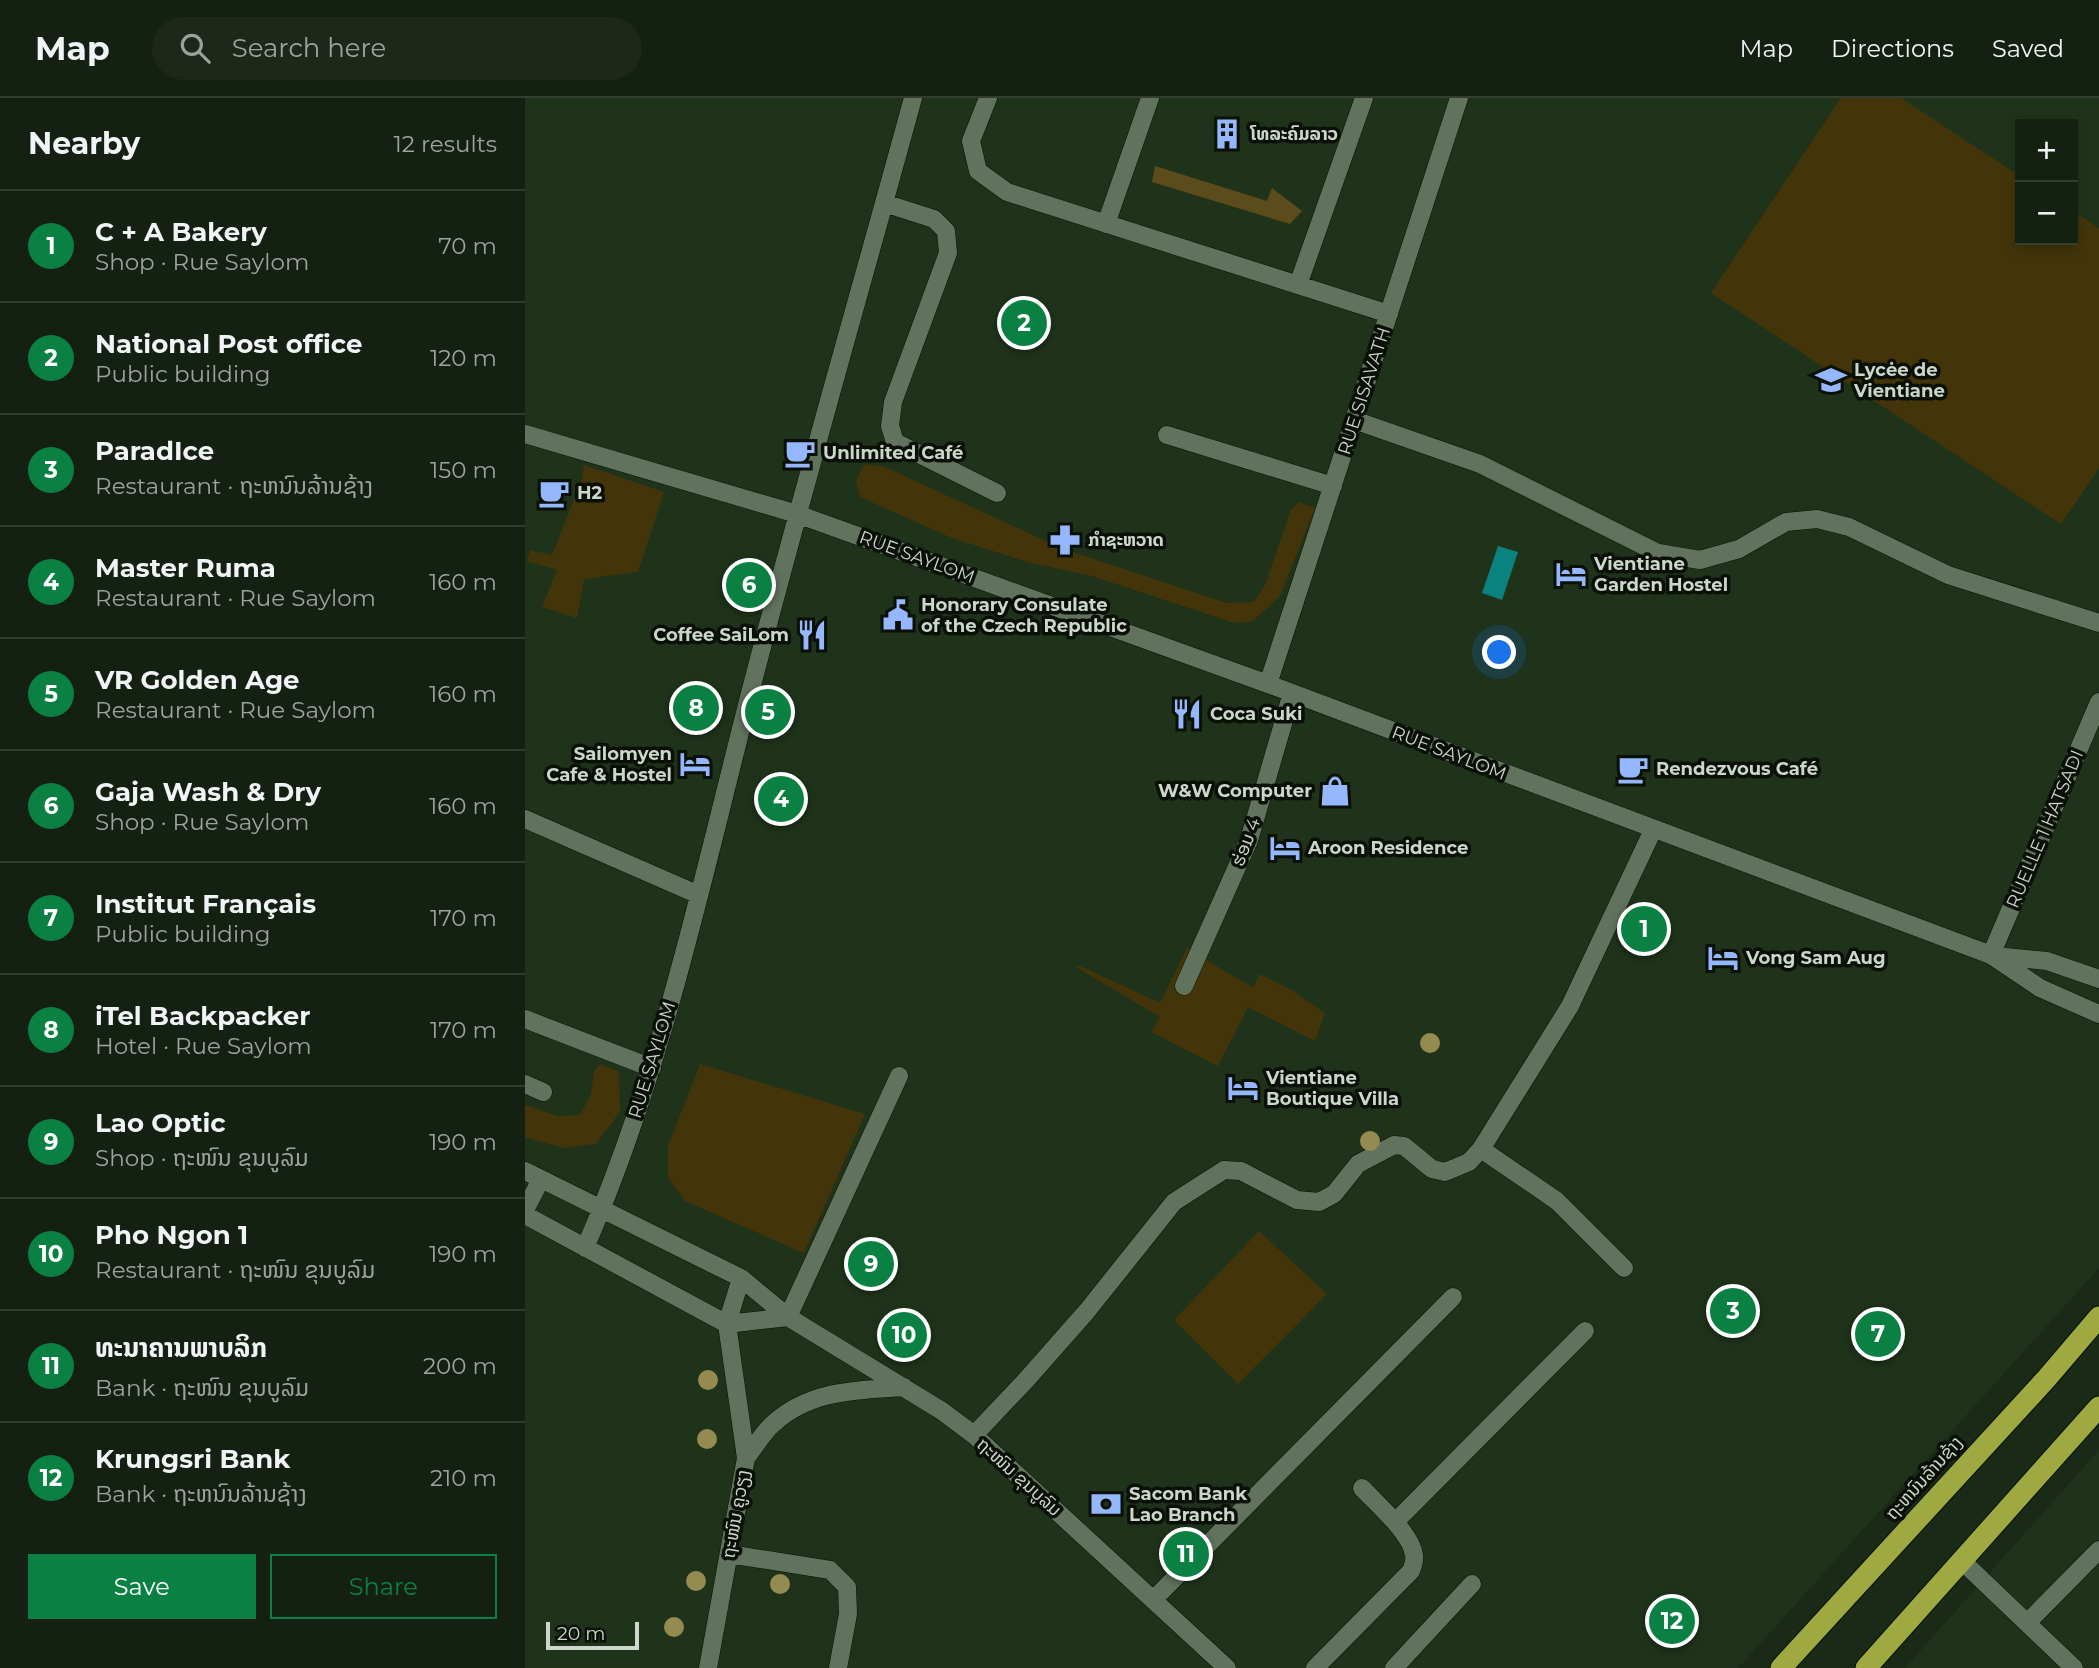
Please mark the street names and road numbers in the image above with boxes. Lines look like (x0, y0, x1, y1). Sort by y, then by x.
street label: RUE SISAVATH (1333, 324, 1395, 458)
street label: RUE SAYLOM (856, 526, 978, 588)
street label: RUE SAYLOM (1389, 721, 1509, 785)
street label: RUELLE 1 HATSADI (2002, 747, 2088, 911)
street label: ຮ່ອມ 4 (1227, 815, 1265, 869)
street label: RUE SAYLOM (624, 999, 680, 1121)
street label: ຖະຫນົນລ້ານຊ້າງ (1881, 1432, 1967, 1524)
street label: ຖະໜົນ ຂຸນບູລົມ (971, 1433, 1066, 1522)
street label: ຖະໜົນ ຄູວຽງ (717, 1468, 756, 1560)

